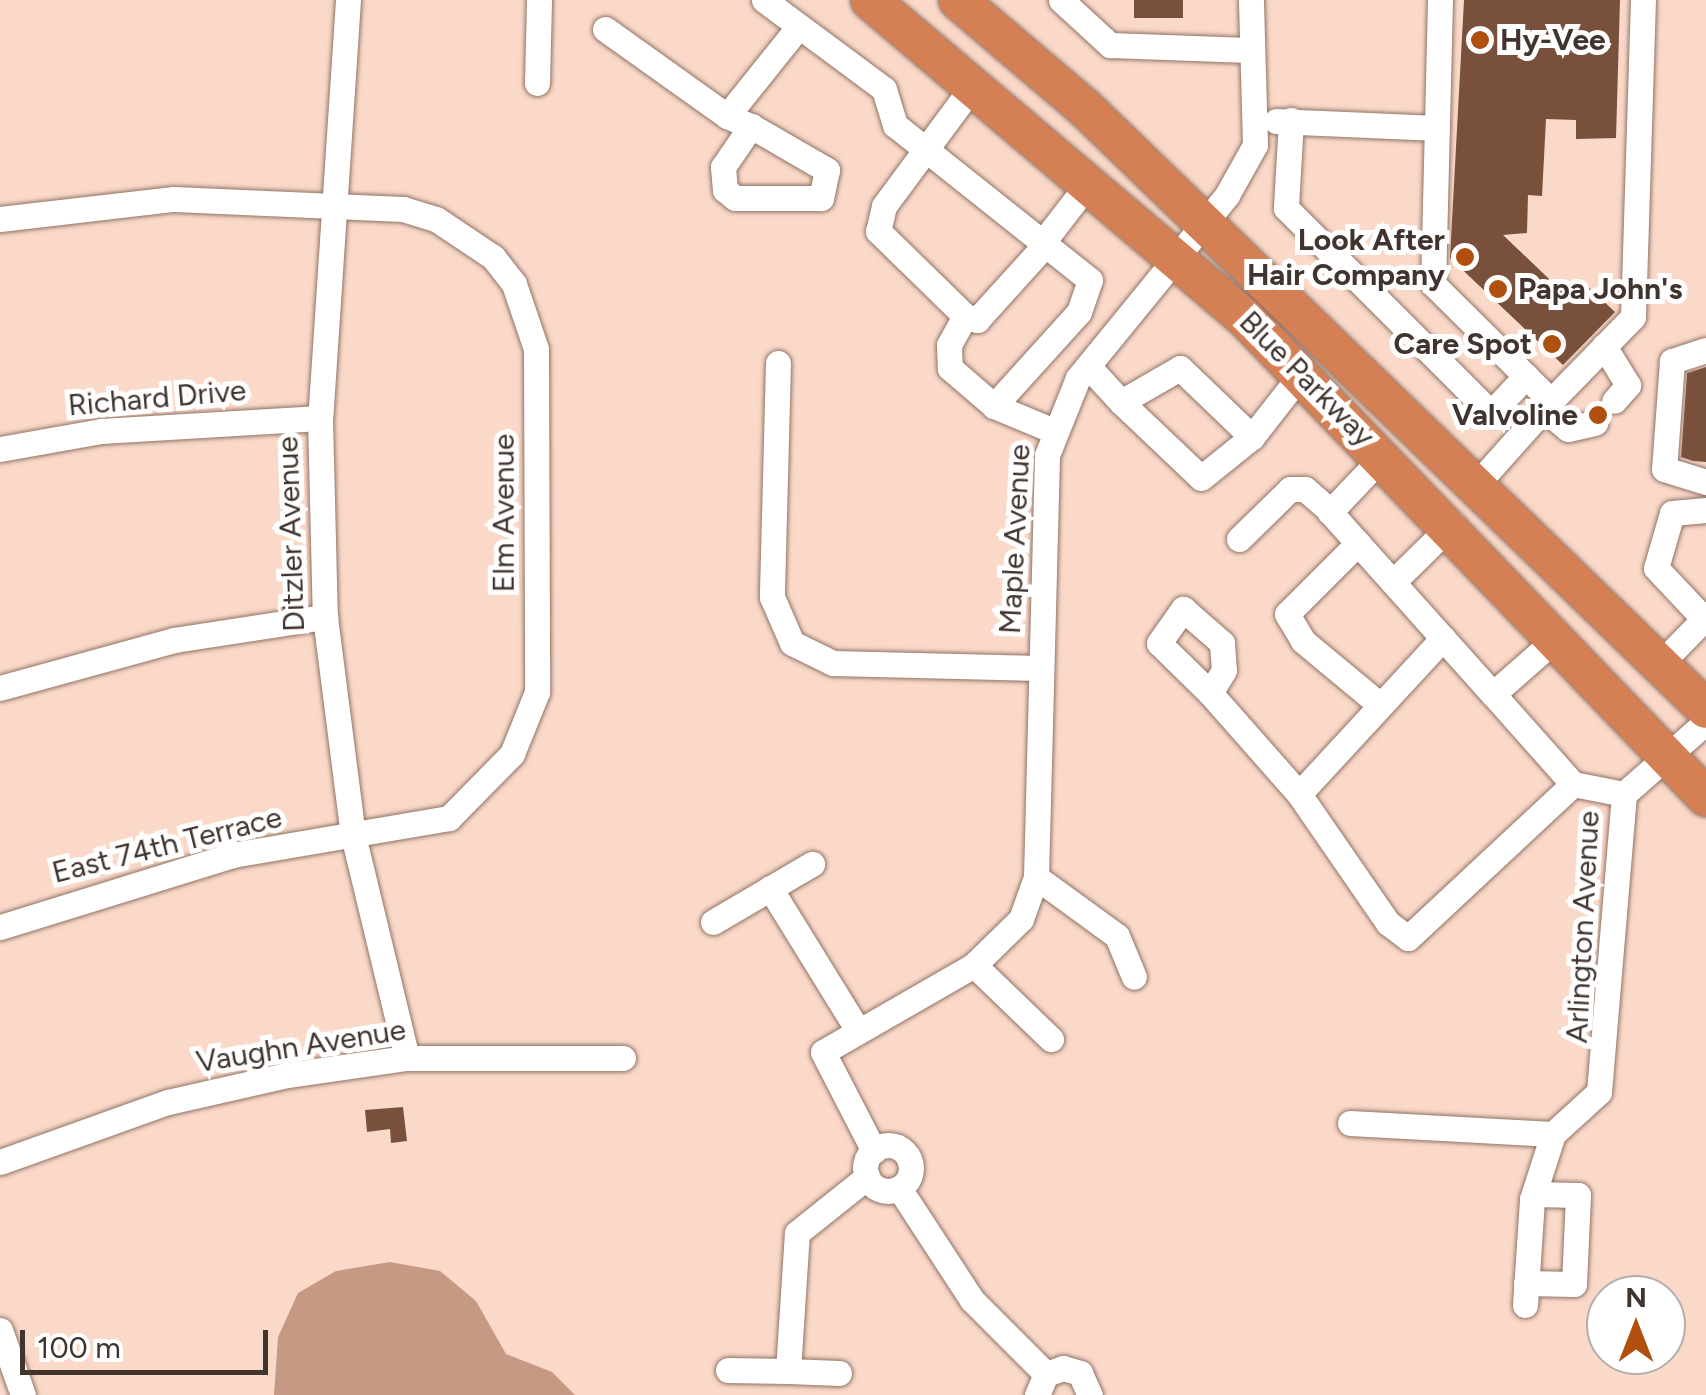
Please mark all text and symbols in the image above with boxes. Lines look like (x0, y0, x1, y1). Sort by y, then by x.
place label: Hy-Vee (1500, 22, 1606, 58)
marker: Hy-Vee (1469, 29, 1491, 51)
place label: Look After Hair Company (1247, 222, 1445, 292)
marker: Look After Hair Company (1454, 246, 1476, 268)
place label: Papa John's (1518, 271, 1682, 307)
marker: Papa John's (1487, 278, 1509, 300)
street label: Blue Parkway (1232, 304, 1382, 454)
place label: Care Spot (1393, 326, 1532, 362)
marker: Care Spot (1541, 333, 1563, 355)
street label: Richard Drive (67, 372, 247, 424)
place label: Valvoline (1452, 397, 1578, 433)
marker: Valvoline (1587, 404, 1609, 426)
street label: Elm Avenue (486, 434, 522, 592)
street label: Ditzler Avenue (270, 436, 312, 632)
street label: Maple Avenue (992, 443, 1038, 635)
street label: East 74th Terrace (48, 799, 286, 891)
street label: Arlington Avenue (1559, 810, 1607, 1044)
street label: Vaughn Avenue (194, 1012, 408, 1080)
north arrow (1586, 1275, 1686, 1375)
text: N (1625, 1280, 1647, 1314)
scale bar (25, 1310, 272, 1372)
text: 100 m (37, 1329, 121, 1366)

